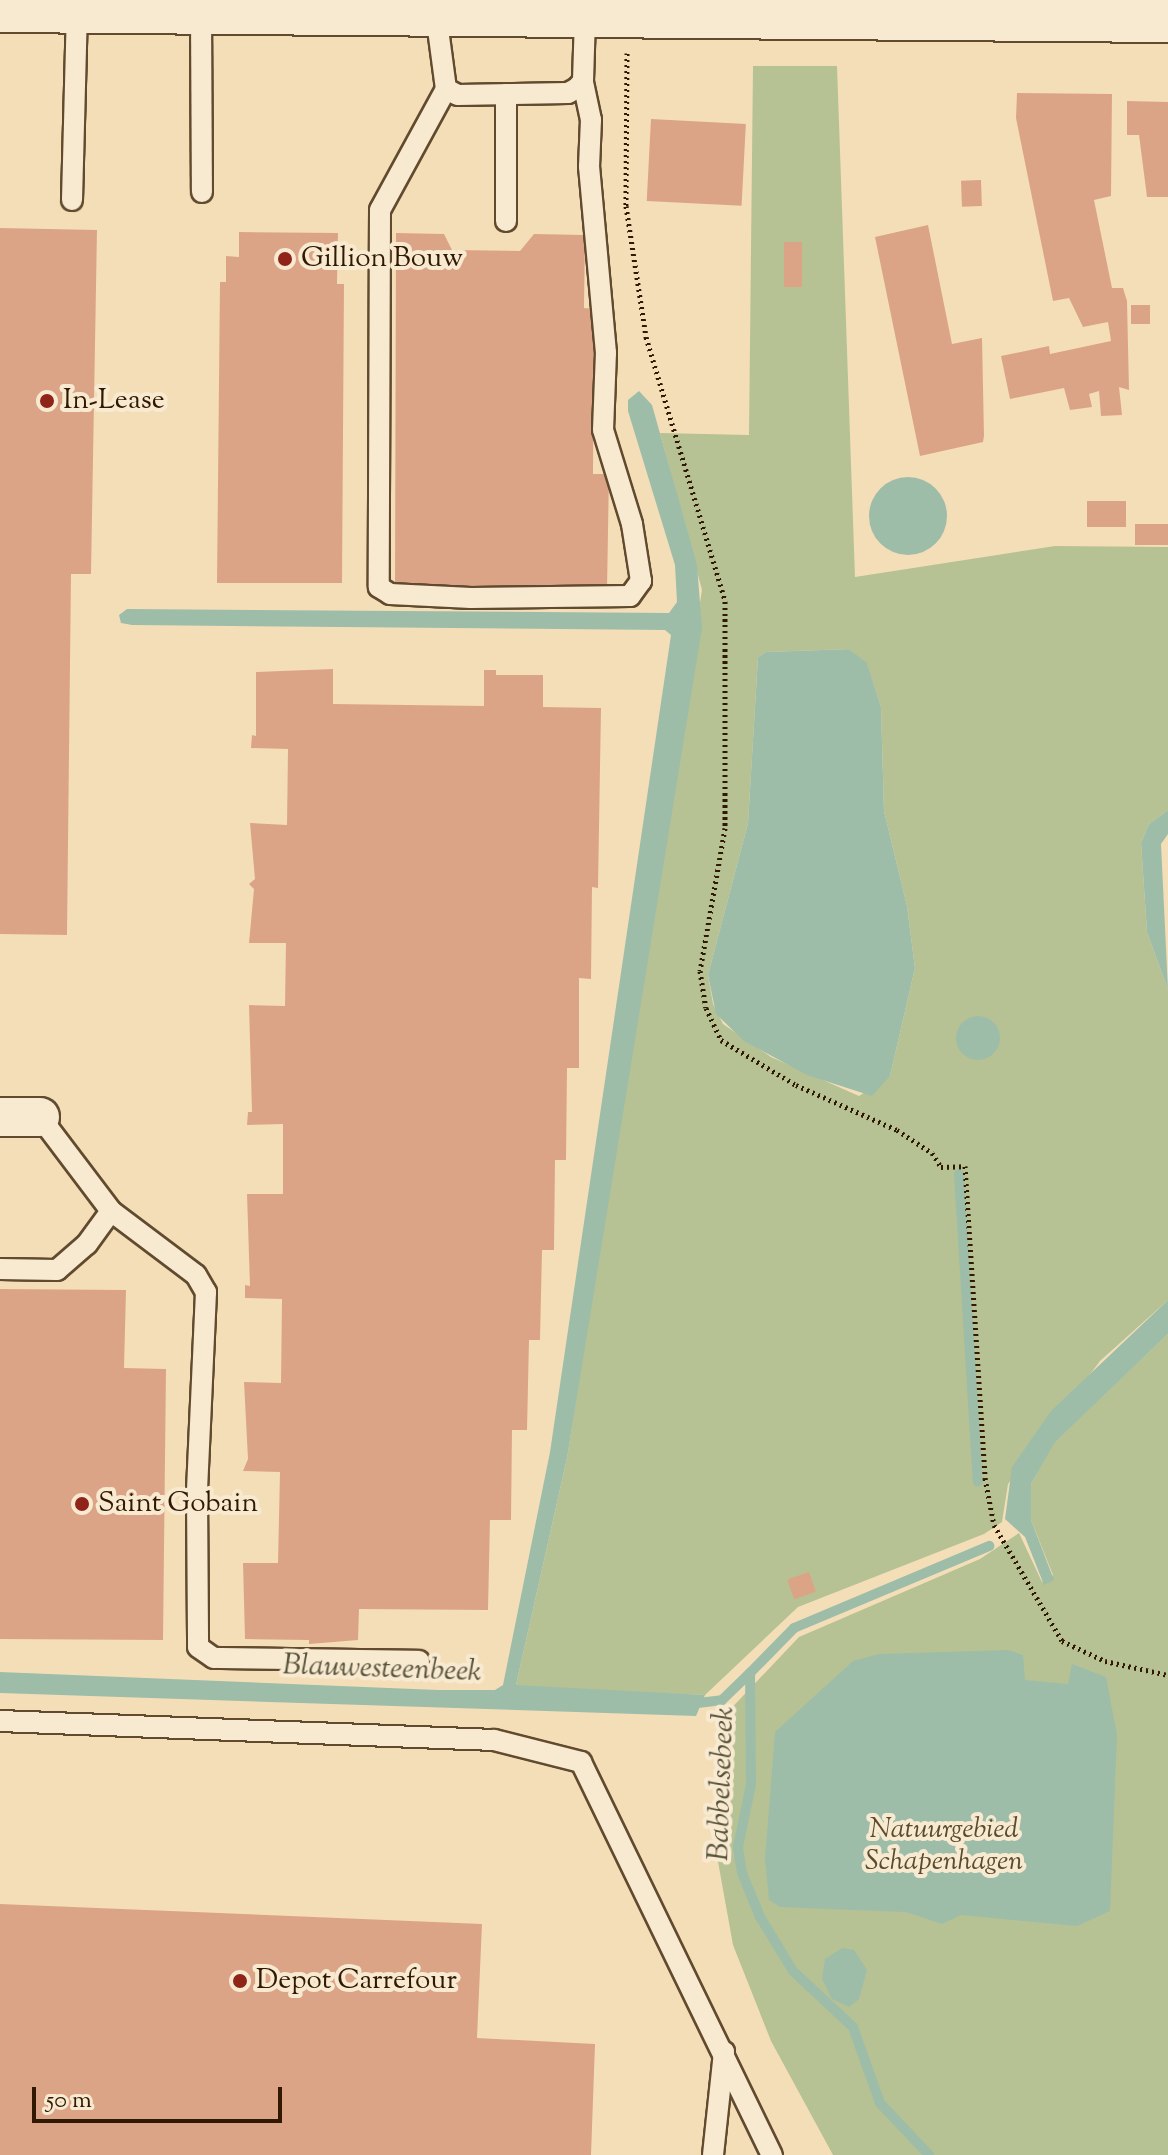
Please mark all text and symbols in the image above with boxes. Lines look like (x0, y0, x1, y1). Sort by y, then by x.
place label: Gillion Bouw (301, 242, 463, 276)
marker: Gillion Bouw (276, 250, 294, 268)
place label: In-Lease (63, 384, 165, 418)
marker: In-Lease (38, 392, 56, 410)
place label: Saint Gobain (98, 1487, 258, 1521)
marker: Saint Gobain (73, 1495, 91, 1513)
water label: Blauwesteenbeek (282, 1649, 482, 1691)
water label: Babbelsebeek (702, 1706, 744, 1862)
park label: Natuurgebied Schapenhagen (865, 1813, 1023, 1879)
place label: Depot Carrefour (256, 1964, 457, 1998)
marker: Depot Carrefour (231, 1972, 249, 1990)
scale bar (36, 2071, 286, 2121)
text: 50 m (46, 2084, 92, 2118)

